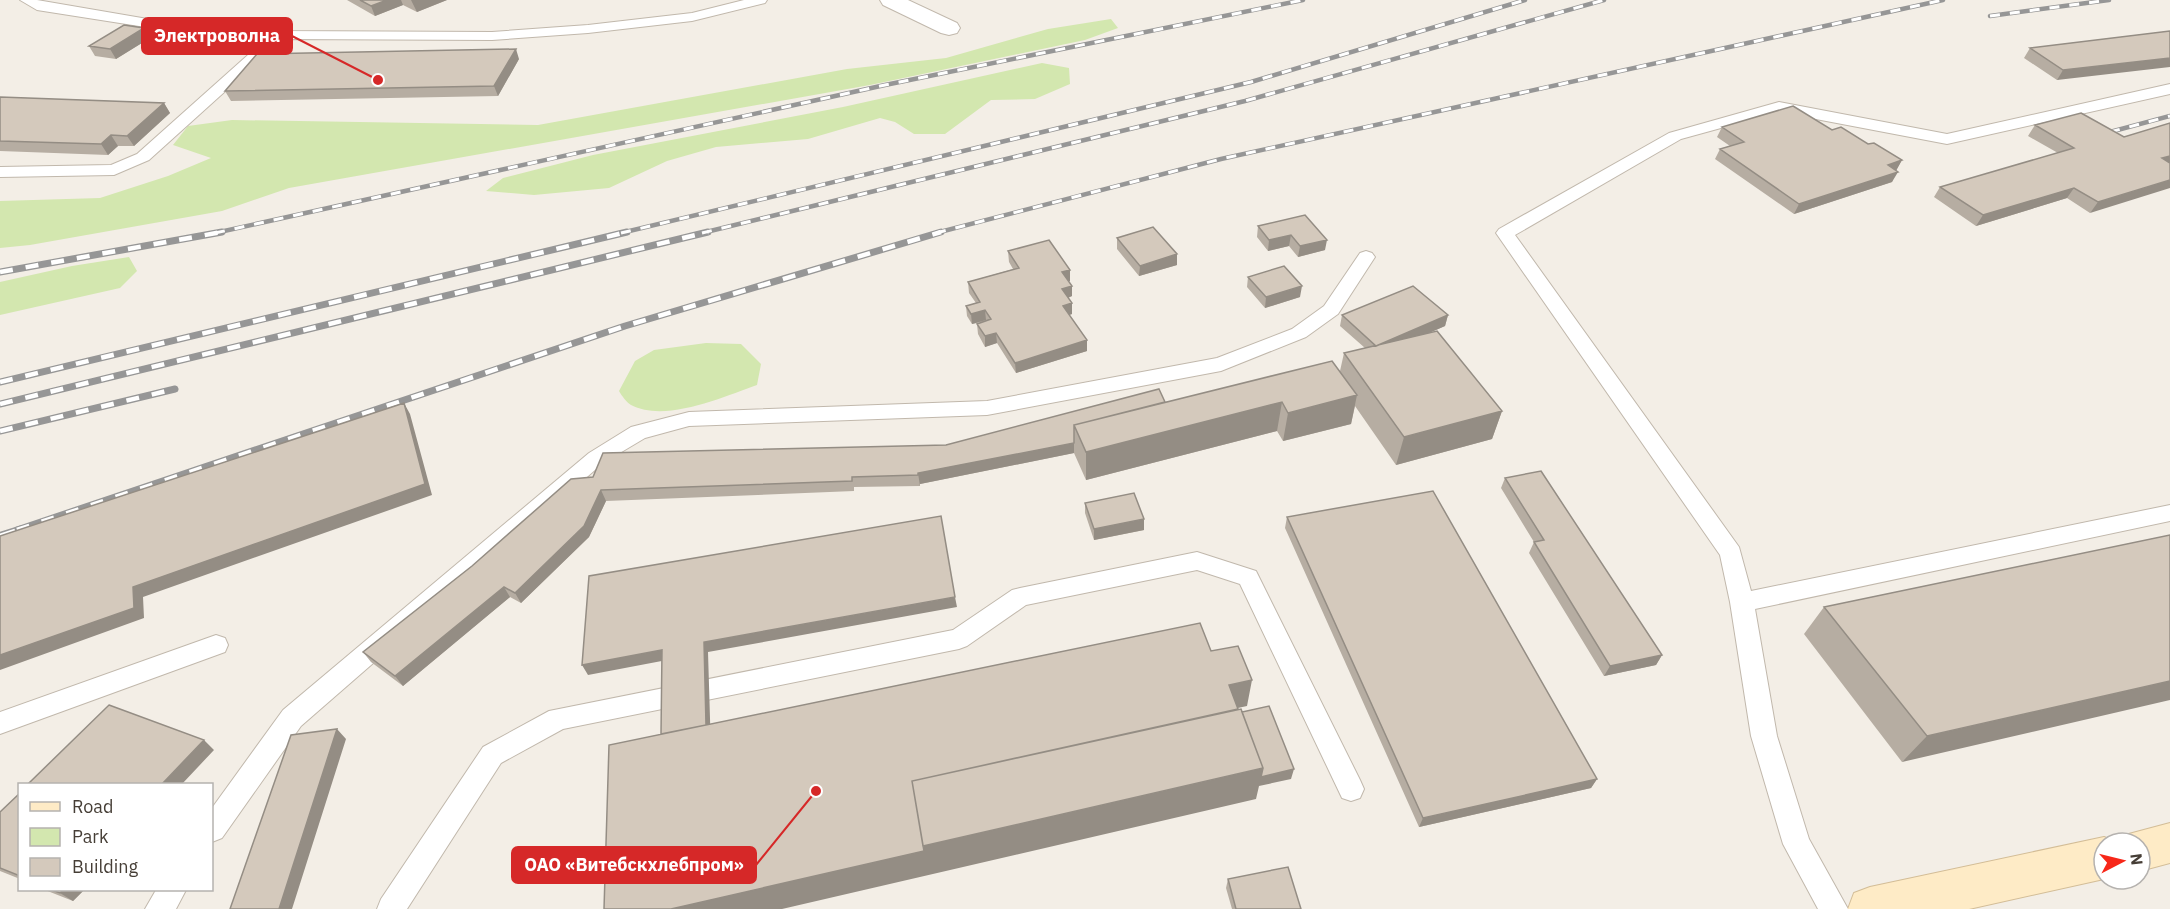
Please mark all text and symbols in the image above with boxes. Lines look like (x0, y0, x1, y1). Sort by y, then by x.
callout: Электроволна (142, 18, 292, 54)
text: Электроволна (154, 24, 280, 47)
legend (18, 783, 213, 891)
text: Road (72, 795, 113, 818)
text: Park (72, 825, 109, 848)
north arrow (2092, 831, 2152, 891)
callout: ОАО «Витебскхлебпром» (512, 847, 756, 883)
text: N (2126, 852, 2148, 866)
text: ОАО «Витебскхлебпром» (524, 853, 744, 876)
text: Building (72, 855, 139, 878)

